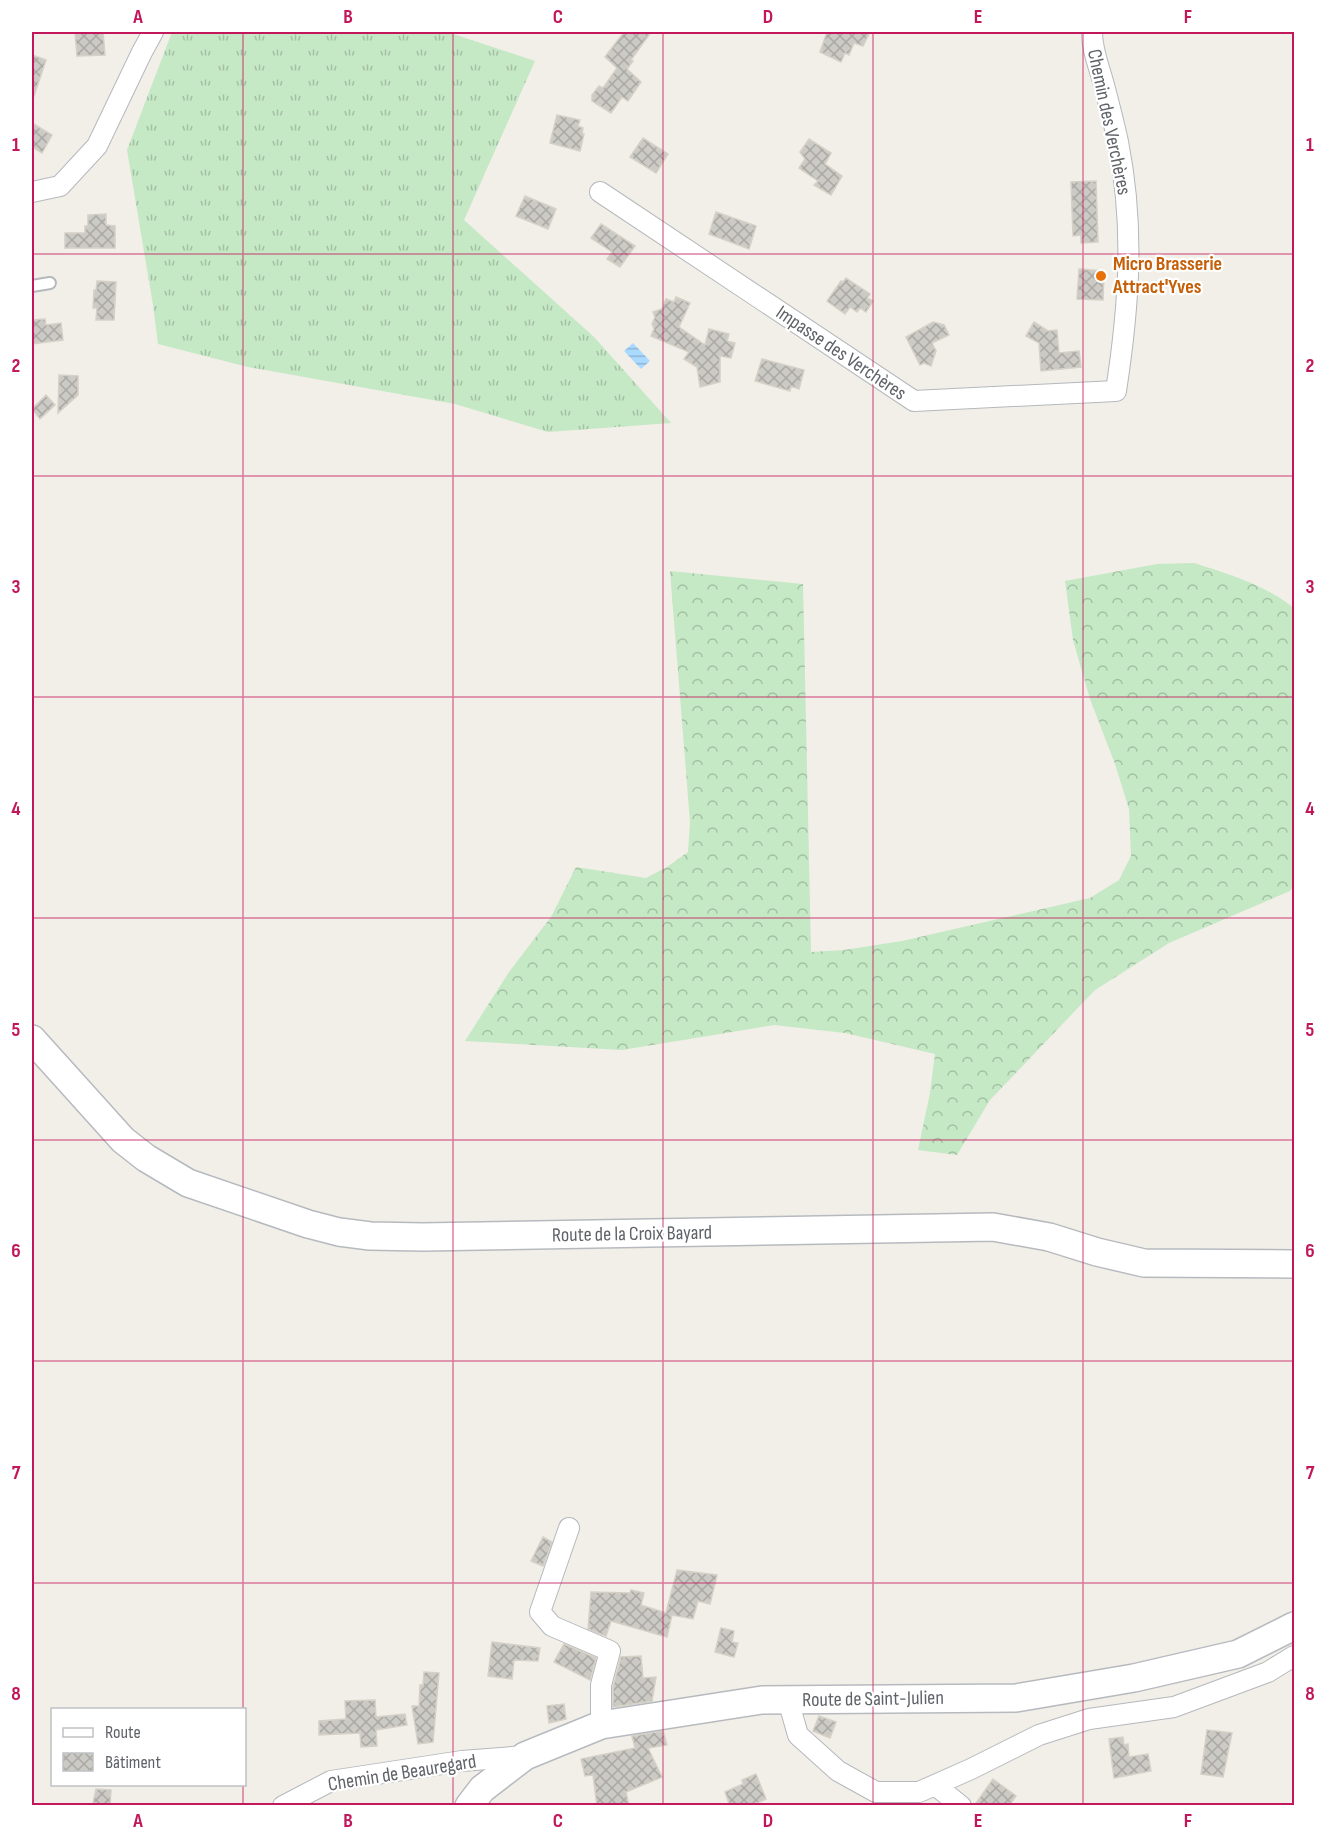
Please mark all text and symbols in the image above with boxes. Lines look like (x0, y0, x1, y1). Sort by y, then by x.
text: A (132, 5, 143, 29)
text: B (343, 5, 353, 29)
text: C (553, 5, 563, 29)
text: D (763, 5, 773, 29)
text: E (974, 5, 982, 29)
text: F (1184, 5, 1192, 29)
street label: Chemin des Verchères (1082, 47, 1136, 197)
text: 1 (12, 133, 20, 157)
text: 1 (1306, 133, 1314, 157)
place label: Micro Brasserie Attract'Yves (1112, 252, 1222, 299)
marker: Micro Brasserie Attract'Yves (1094, 269, 1108, 283)
street label: Impasse des Verchères (771, 301, 911, 405)
text: 2 (12, 354, 20, 378)
text: 2 (1306, 354, 1314, 378)
text: 3 (12, 575, 21, 599)
text: 3 (1306, 575, 1315, 599)
text: 4 (11, 797, 21, 821)
text: 4 (1305, 797, 1315, 821)
text: 5 (12, 1018, 21, 1042)
text: 5 (1306, 1018, 1315, 1042)
street label: Route de la Croix Bayard (552, 1221, 712, 1247)
text: 6 (11, 1239, 21, 1263)
text: 6 (1305, 1239, 1315, 1263)
text: 7 (12, 1461, 21, 1485)
text: 7 (1306, 1461, 1315, 1485)
text: 8 (11, 1682, 21, 1706)
text: 8 (1305, 1682, 1315, 1706)
street label: Route de Saint-Julien (802, 1686, 944, 1712)
legend (51, 1708, 246, 1786)
text: Route (105, 1722, 141, 1743)
street label: Chemin de Beauregard (326, 1749, 478, 1797)
text: Bâtiment (105, 1752, 161, 1773)
text: A (132, 1809, 143, 1833)
text: B (343, 1809, 353, 1833)
text: C (553, 1809, 563, 1833)
text: D (763, 1809, 773, 1833)
text: E (974, 1809, 982, 1833)
text: F (1184, 1809, 1192, 1833)

